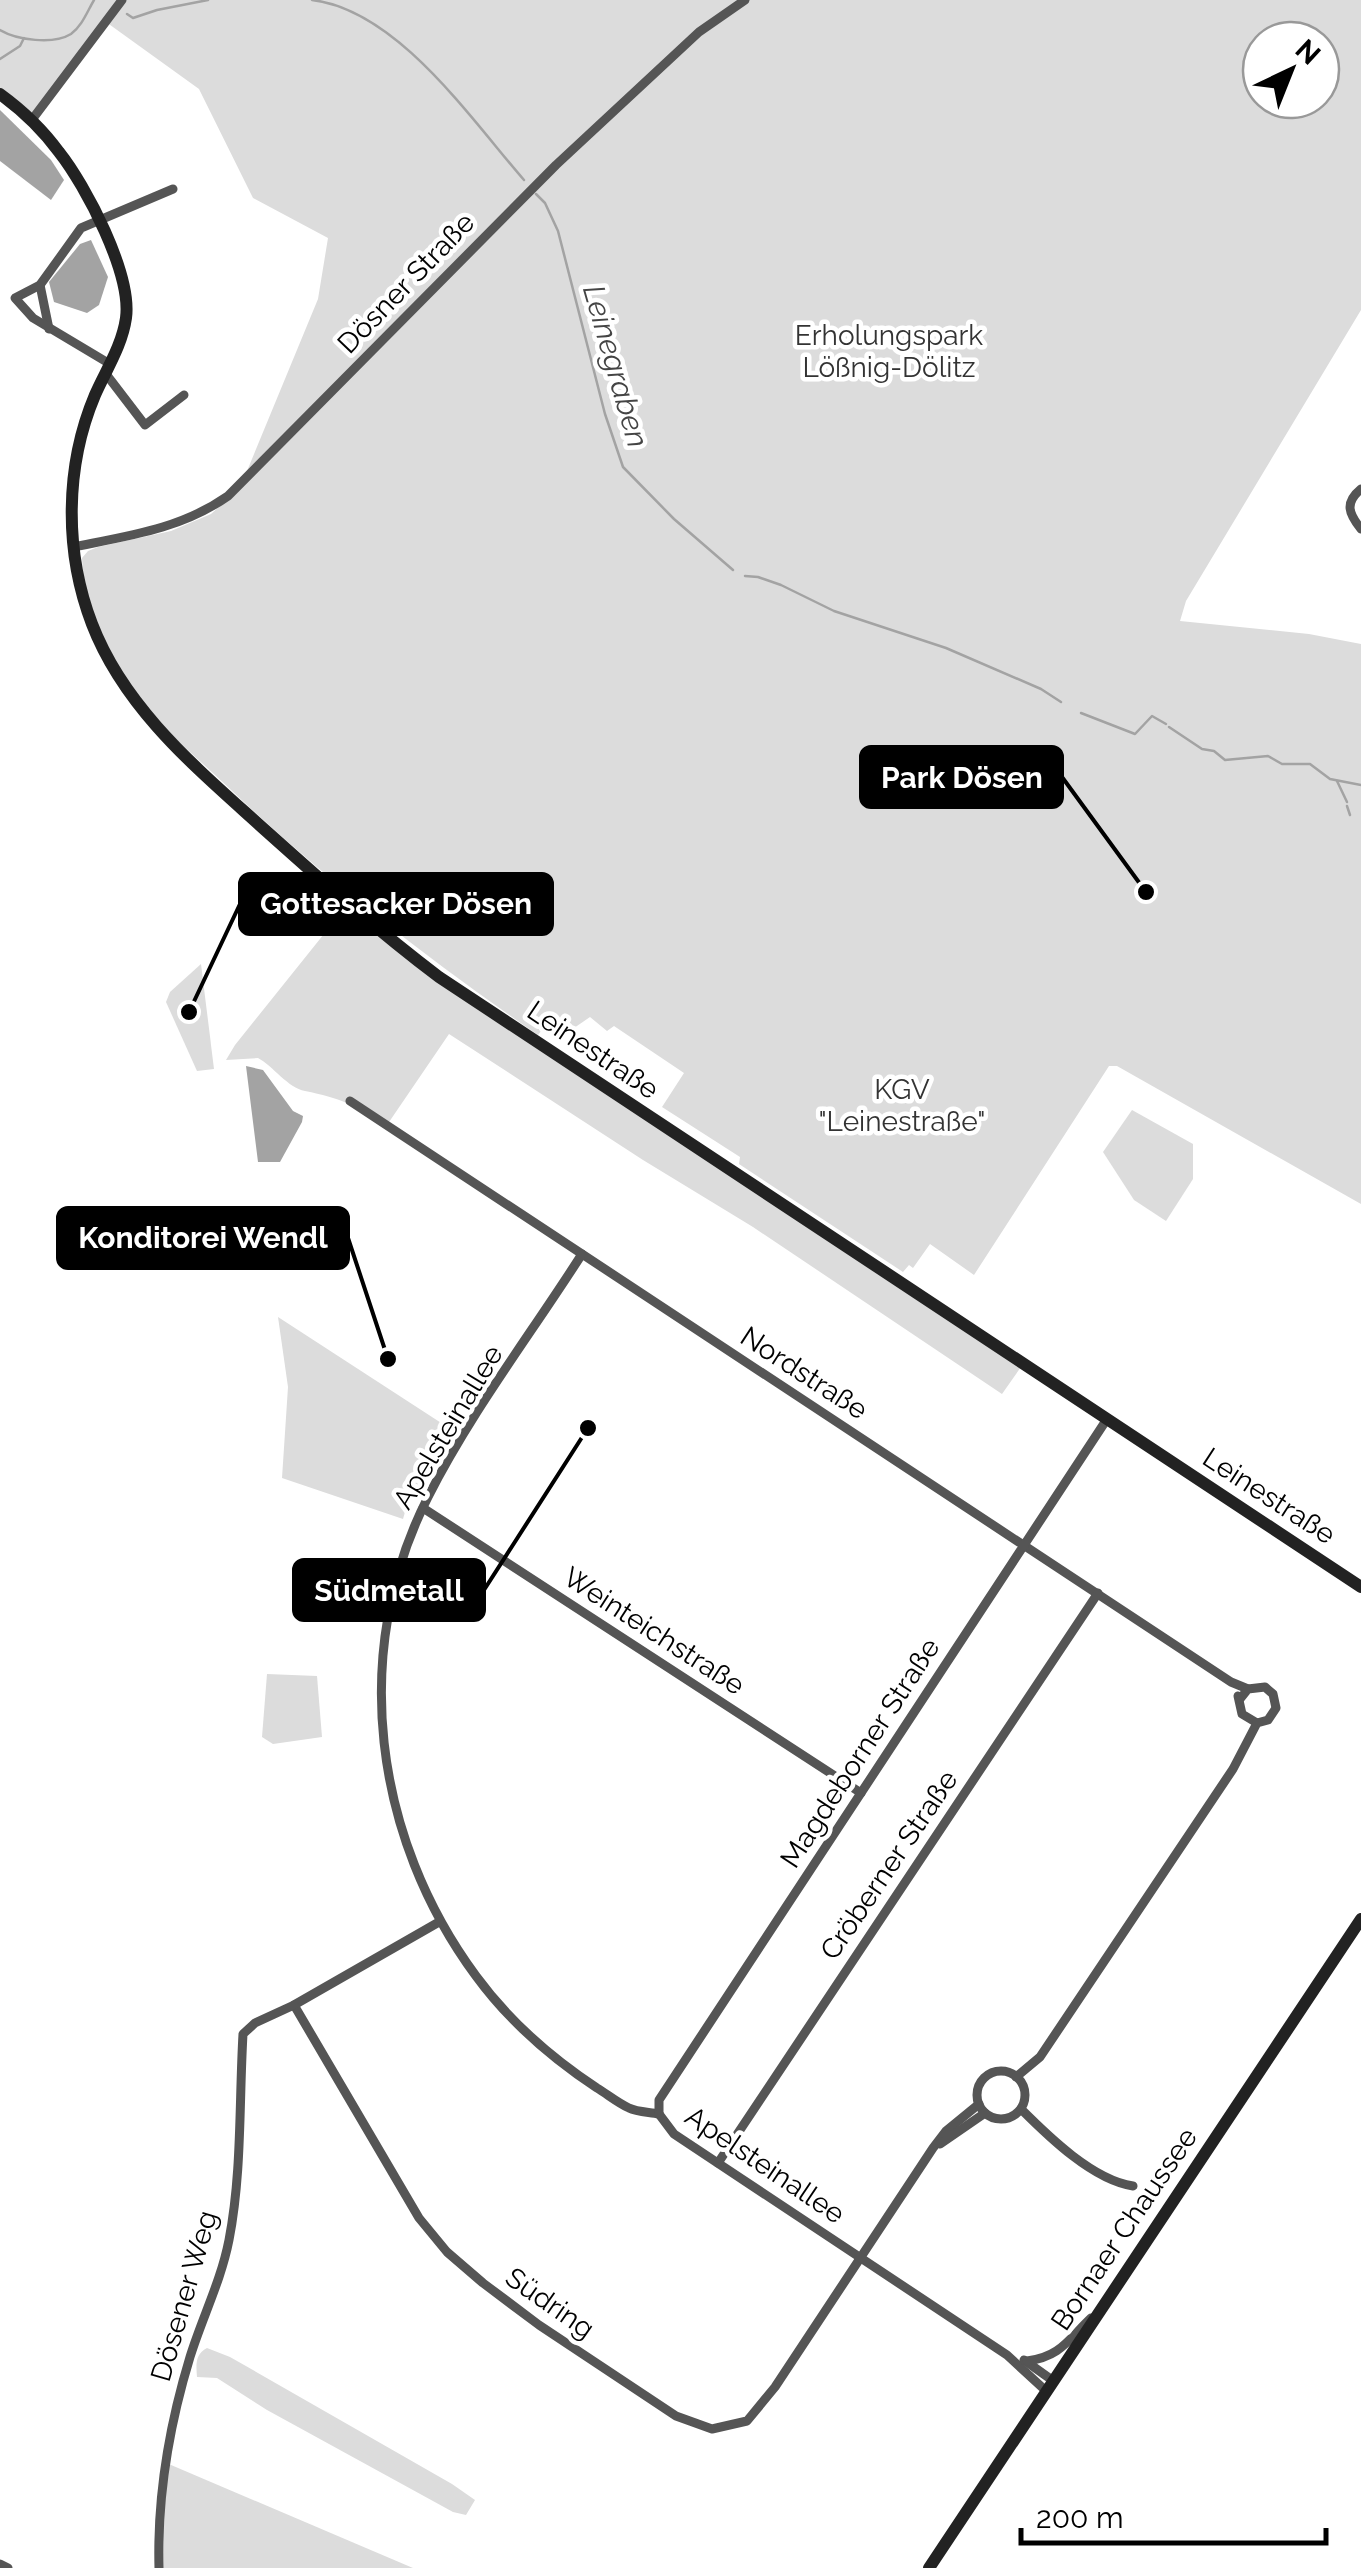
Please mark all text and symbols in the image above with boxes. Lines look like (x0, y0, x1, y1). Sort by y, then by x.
north arrow (1241, 20, 1341, 120)
text: N (1289, 33, 1327, 71)
street label: Dösner Straße (331, 206, 481, 360)
water label: Leinegraben (576, 281, 656, 451)
park label: Erholungspark Lößnig-Dölitz (795, 319, 983, 384)
callout: Park Dösen (861, 747, 1062, 807)
text: Park Dösen (881, 760, 1043, 795)
callout: Gottesacker Dösen (240, 874, 552, 934)
text: Gottesacker Dösen (260, 886, 532, 921)
street label: Leinestraße (521, 994, 665, 1106)
park label: KGV "Leinestraße" (818, 1073, 986, 1138)
callout: Konditorei Wendl (58, 1208, 348, 1268)
text: Konditorei Wendl (78, 1220, 328, 1255)
street label: Nordstraße (734, 1320, 874, 1426)
street label: Apelsteinallee (386, 1339, 510, 1515)
street label: Leinestraße (1197, 1441, 1341, 1551)
callout: Südmetall (294, 1560, 484, 1620)
street label: Weinteichstraße (557, 1560, 751, 1702)
text: Südmetall (314, 1573, 464, 1608)
street label: Magdeborner Straße (774, 1632, 946, 1874)
street label: Cröberner Straße (814, 1764, 964, 1966)
street label: Apelsteinallee (679, 2100, 851, 2230)
street label: Bornaer Chaussee (1044, 2122, 1204, 2336)
street label: Dösener Weg (144, 2207, 224, 2385)
street label: Südring (499, 2261, 601, 2345)
scale bar (1021, 2483, 1326, 2545)
text: 200 m (1036, 2500, 1124, 2535)

